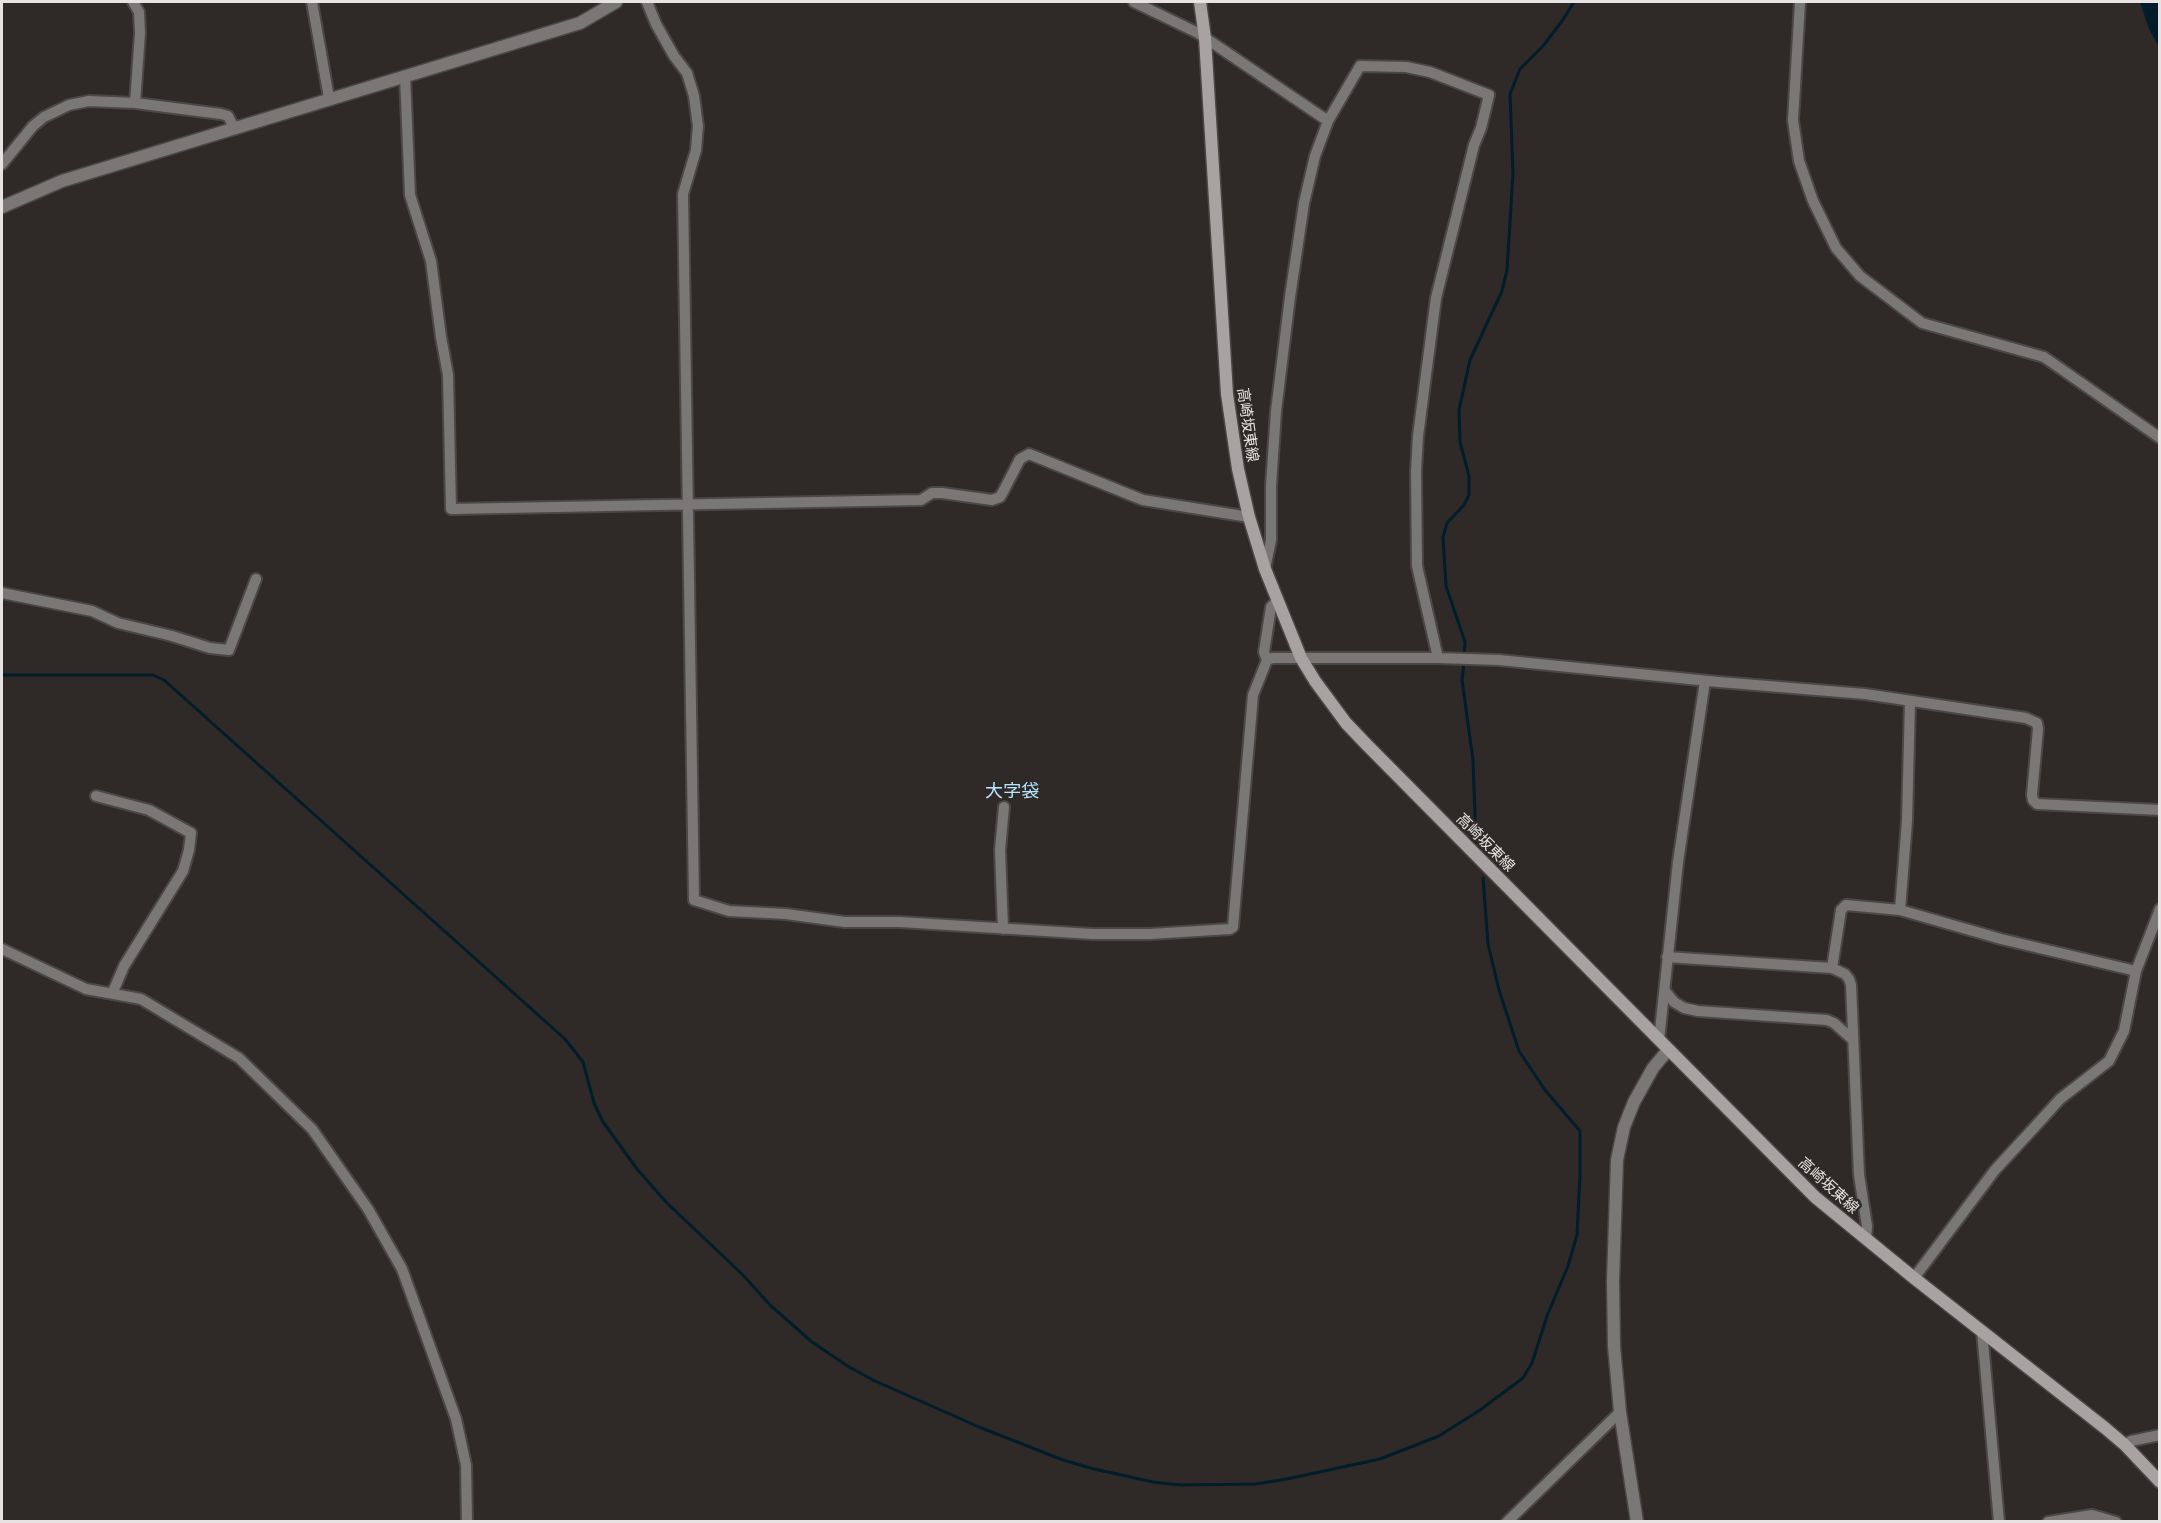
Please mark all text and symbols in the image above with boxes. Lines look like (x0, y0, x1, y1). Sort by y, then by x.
street label: 高崎坂東線 (1233, 387, 1261, 463)
district label: 大字袋 (985, 781, 1039, 803)
street label: 高崎坂東線 (1452, 810, 1518, 876)
street label: 高崎坂東線 (1794, 1154, 1862, 1218)

